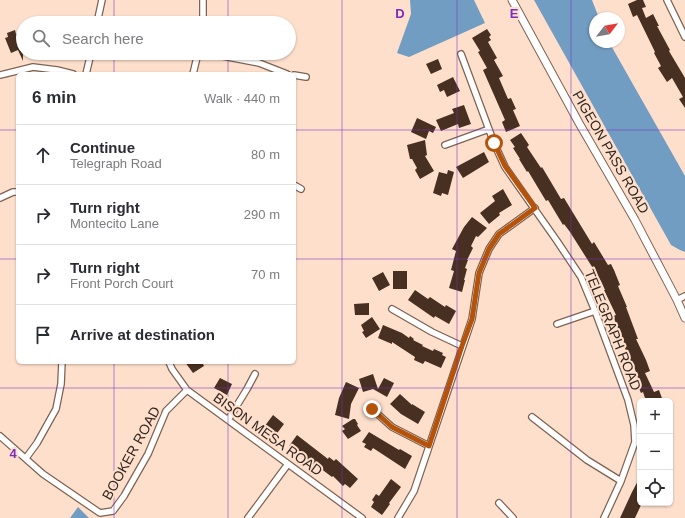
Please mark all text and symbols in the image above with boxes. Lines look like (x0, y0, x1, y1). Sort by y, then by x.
text: D (395, 6, 405, 21)
text: E (510, 6, 519, 21)
north arrow (589, 12, 625, 48)
search box (16, 16, 296, 60)
icon: search (30, 27, 52, 49)
text: Search here (62, 30, 144, 47)
text: 6 min (32, 88, 76, 107)
street label: PIGEON PASS ROAD (569, 88, 653, 216)
text: Walk · 440 m (204, 91, 280, 106)
route start (485, 134, 503, 152)
text: Continue (70, 139, 135, 156)
icon: ahead (32, 144, 54, 166)
text: 80 m (251, 147, 280, 162)
text: Telegraph Road (70, 156, 162, 171)
text: Turn right (70, 199, 140, 216)
icon: right (32, 204, 54, 226)
text: 290 m (244, 207, 280, 222)
text: Montecito Lane (70, 216, 159, 231)
text: Turn right (70, 259, 140, 276)
icon: right (32, 264, 54, 286)
text: 70 m (251, 267, 280, 282)
street label: TELEGRAPH ROAD (581, 267, 645, 393)
text: Front Porch Court (70, 276, 173, 291)
icon: arrive (32, 324, 54, 346)
text: Arrive at destination (70, 326, 215, 343)
street label: BISON MESA ROAD (210, 389, 326, 479)
map controls (637, 398, 673, 506)
button: + (637, 398, 673, 434)
route end (363, 400, 381, 418)
street label: BOOKER ROAD (99, 404, 163, 502)
button: − (637, 434, 673, 470)
text: 4 (9, 446, 17, 461)
button: locate (637, 470, 673, 506)

